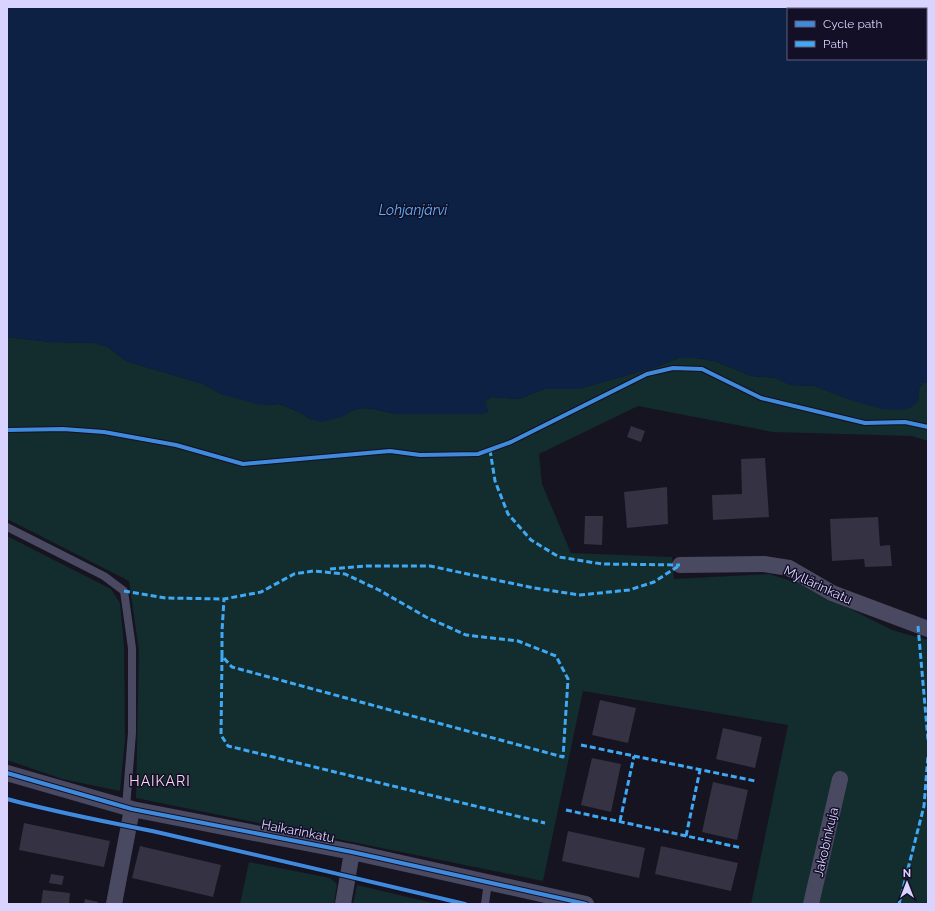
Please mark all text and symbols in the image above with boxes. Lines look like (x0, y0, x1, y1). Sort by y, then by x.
legend (787, 8, 927, 60)
text: Cycle path (823, 17, 882, 31)
text: Path (823, 37, 848, 51)
water label: Lohjanjärvi (379, 202, 448, 218)
street label: Myllärinkatu (781, 563, 855, 607)
district label: HAIKARI (129, 773, 191, 789)
street label: Jakobinkuja (811, 806, 841, 878)
street label: Haikarinkatu (260, 817, 336, 845)
north arrow (887, 863, 927, 903)
text: N (903, 867, 911, 880)

